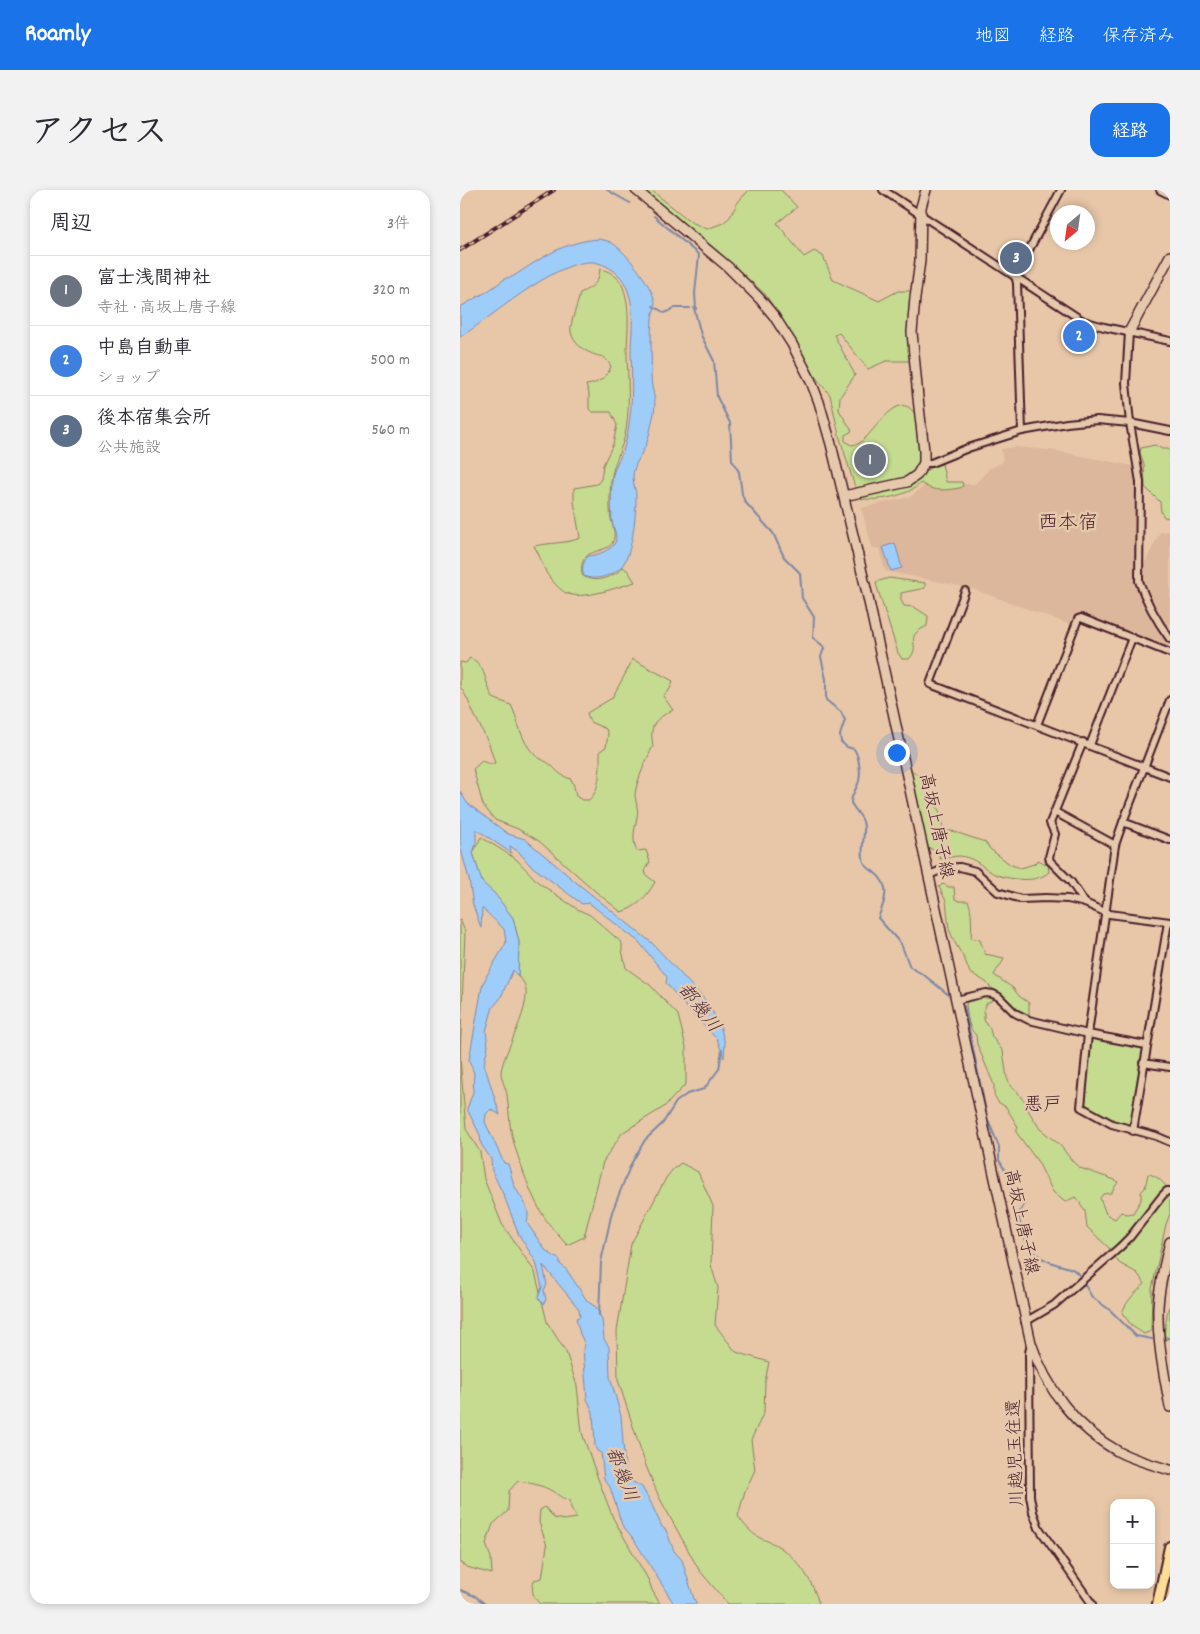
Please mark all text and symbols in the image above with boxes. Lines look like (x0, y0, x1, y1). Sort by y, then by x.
text: Roamly (25, 18, 91, 52)
text: 地図 (975, 25, 1011, 50)
text: 経路 (1039, 25, 1075, 50)
text: 保存済み (1103, 25, 1175, 50)
button: 経路 (1090, 103, 1170, 157)
text: アクセス (30, 110, 168, 160)
north arrow (1050, 205, 1095, 250)
text: 周辺 (50, 210, 92, 240)
text: 3件 (387, 213, 410, 236)
pin: 3 (1000, 239, 1032, 277)
text: 富士浅間神社 (97, 266, 211, 293)
text: 1 (64, 279, 68, 302)
text: 320 m (373, 279, 410, 302)
text: 寺社 · 高坂上唐子線 (97, 297, 236, 320)
pin: 2 (1063, 317, 1095, 355)
text: 中島自動車 (97, 336, 192, 363)
text: 2 (63, 349, 70, 372)
text: 500 m (370, 349, 410, 372)
text: ショップ (97, 367, 160, 390)
text: 後本宿集会所 (97, 406, 211, 433)
text: 3 (62, 419, 70, 442)
text: 560 m (371, 419, 410, 442)
text: 公共施設 (97, 437, 161, 460)
pin: 1 (854, 441, 886, 479)
district label: 西本宿 (1038, 510, 1098, 538)
your location (884, 740, 910, 766)
street label: 高坂上唐子線 (912, 771, 958, 881)
water label: 都幾川 (670, 978, 726, 1040)
district label: 悪戸 (1024, 1093, 1062, 1120)
street label: 高坂上唐子線 (997, 1167, 1043, 1277)
street label: 川越児玉往還 (1003, 1399, 1031, 1507)
water label: 都幾川 (597, 1444, 643, 1506)
map controls (1110, 1499, 1155, 1589)
button: + (1110, 1499, 1155, 1544)
button: − (1110, 1544, 1155, 1589)

